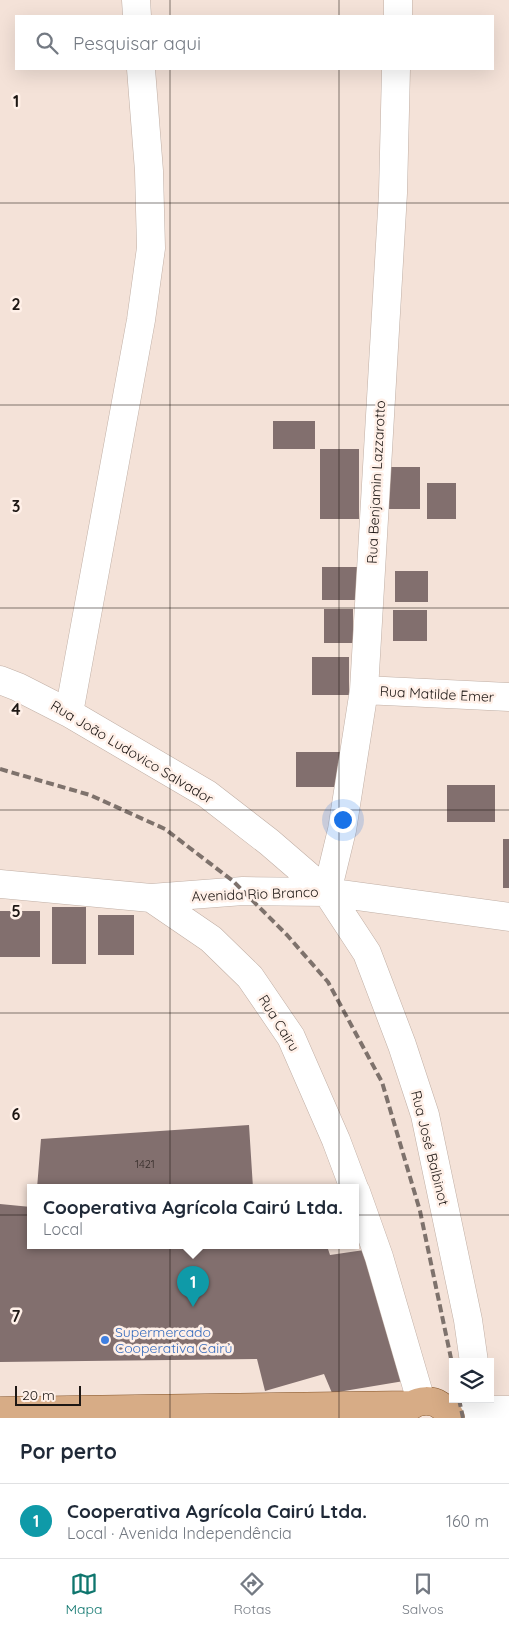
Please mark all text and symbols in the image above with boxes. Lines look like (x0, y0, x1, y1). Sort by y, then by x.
search box (15, 15, 494, 70)
icon: search (33, 29, 61, 57)
text: Pesquisar aqui (73, 31, 201, 55)
text: 1 (13, 91, 19, 111)
text: 2 (11, 294, 21, 314)
street label: Rua Benjamin Lazzarotto (363, 400, 389, 564)
text: 3 (12, 496, 20, 516)
street label: Rua Matilde Emer (379, 682, 495, 706)
street label: Rua João Ludovico Salvador (47, 696, 217, 808)
text: 4 (11, 699, 21, 719)
your location (330, 807, 356, 833)
street label: Avenida Rio Branco (191, 883, 319, 905)
text: 5 (11, 901, 21, 921)
street label: Rua Cairu (255, 991, 303, 1055)
street label: Rua José Balbinot (407, 1089, 453, 1208)
text: 6 (12, 1104, 21, 1124)
house number: 1421 (135, 1157, 155, 1171)
popup (27, 1184, 359, 1249)
text: Cooperativa Agrícola Cairú Ltda. (43, 1195, 343, 1219)
text: Local (43, 1219, 83, 1239)
pin: 1 (177, 1266, 209, 1307)
text: 7 (12, 1306, 21, 1326)
place label: Supermercado Cooperativa Cairú (115, 1323, 233, 1357)
marker: Supermercado Cooperativa Cairú (99, 1334, 111, 1346)
map controls (449, 1358, 494, 1403)
button: layers (449, 1358, 494, 1403)
scale bar (15, 1383, 81, 1406)
text: 20 m (22, 1386, 55, 1404)
text: Por perto (20, 1438, 117, 1464)
text: Cooperativa Agrícola Cairú Ltda. (67, 1499, 367, 1523)
text: 1 (33, 1511, 39, 1531)
text: 160 m (446, 1511, 489, 1531)
text: Local · Avenida Independência (67, 1523, 292, 1543)
tab: Mapa (65, 1570, 103, 1618)
tab: Rotas (233, 1570, 271, 1618)
tab: Salvos (402, 1570, 444, 1618)

